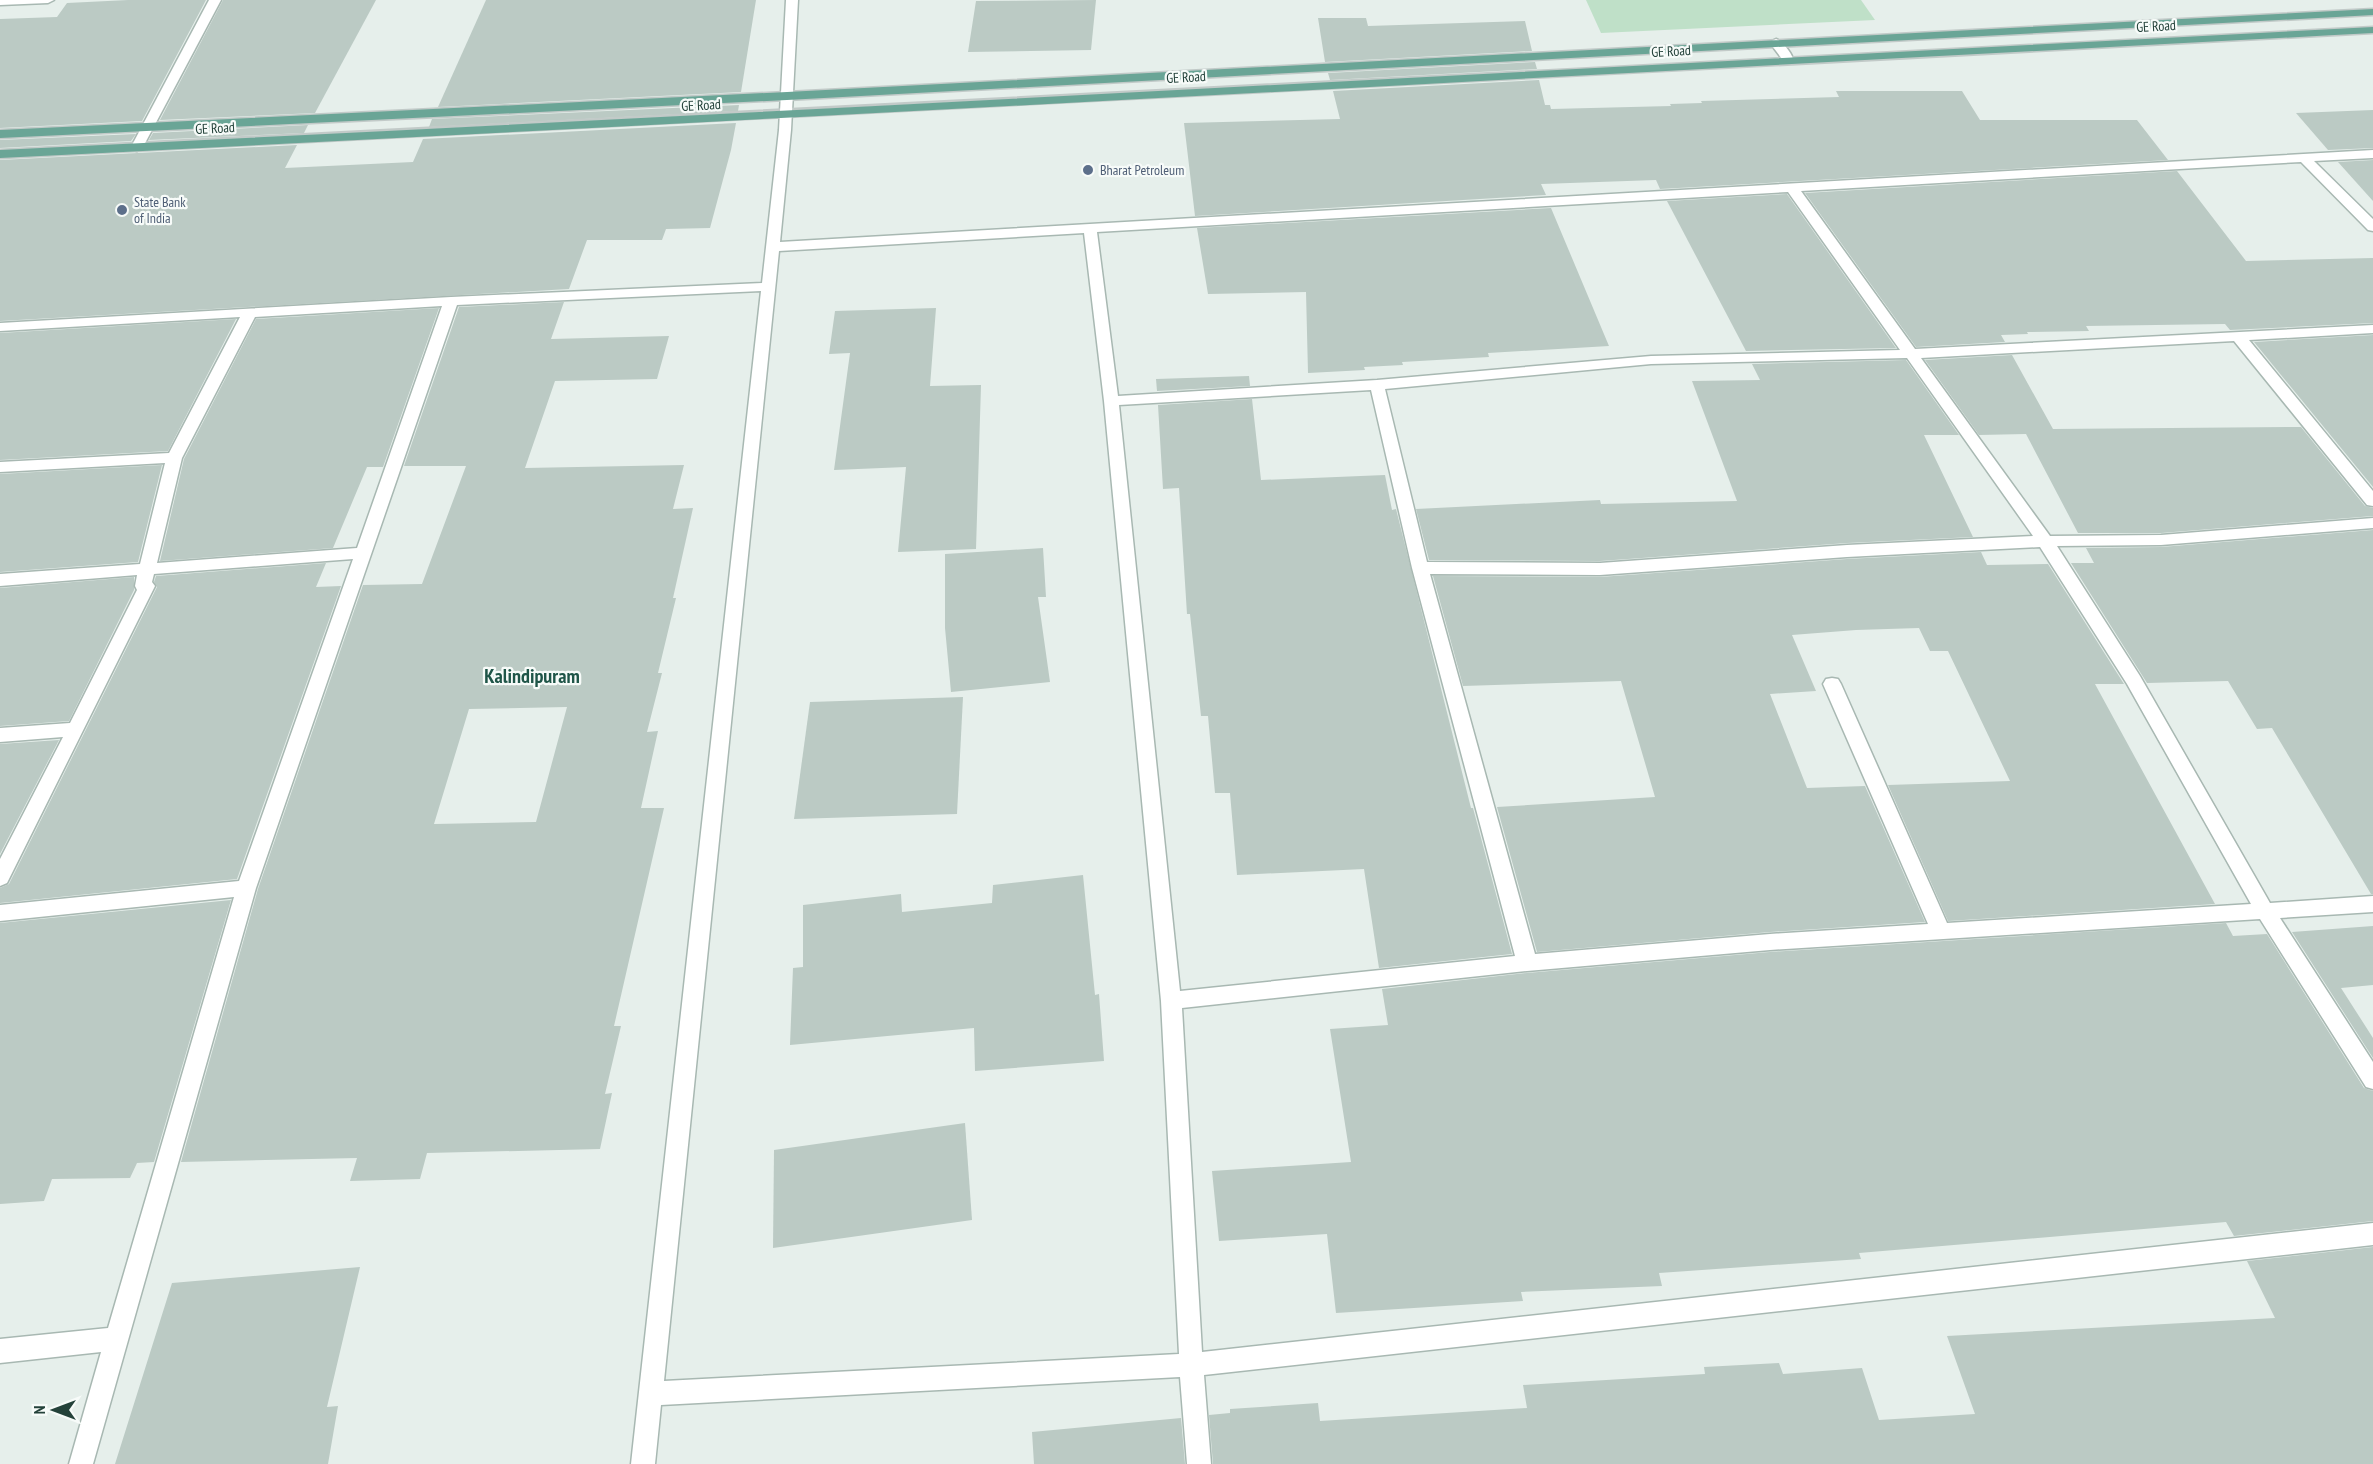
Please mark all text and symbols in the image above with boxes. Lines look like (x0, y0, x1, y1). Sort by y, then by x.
street label: GE Road (2136, 16, 2176, 36)
street label: GE Road (1651, 41, 1691, 61)
street label: GE Road (1166, 67, 1206, 87)
street label: GE Road (681, 95, 721, 115)
street label: GE Road (195, 118, 235, 138)
place label: Bharat Petroleum (1100, 161, 1184, 179)
marker: Bharat Petroleum (1081, 163, 1095, 177)
place label: State Bank of India (134, 193, 186, 227)
marker: State Bank of India (115, 203, 129, 217)
district label: Kalindipuram (484, 663, 580, 689)
north arrow (24, 1380, 84, 1440)
text: N (29, 1406, 49, 1414)

